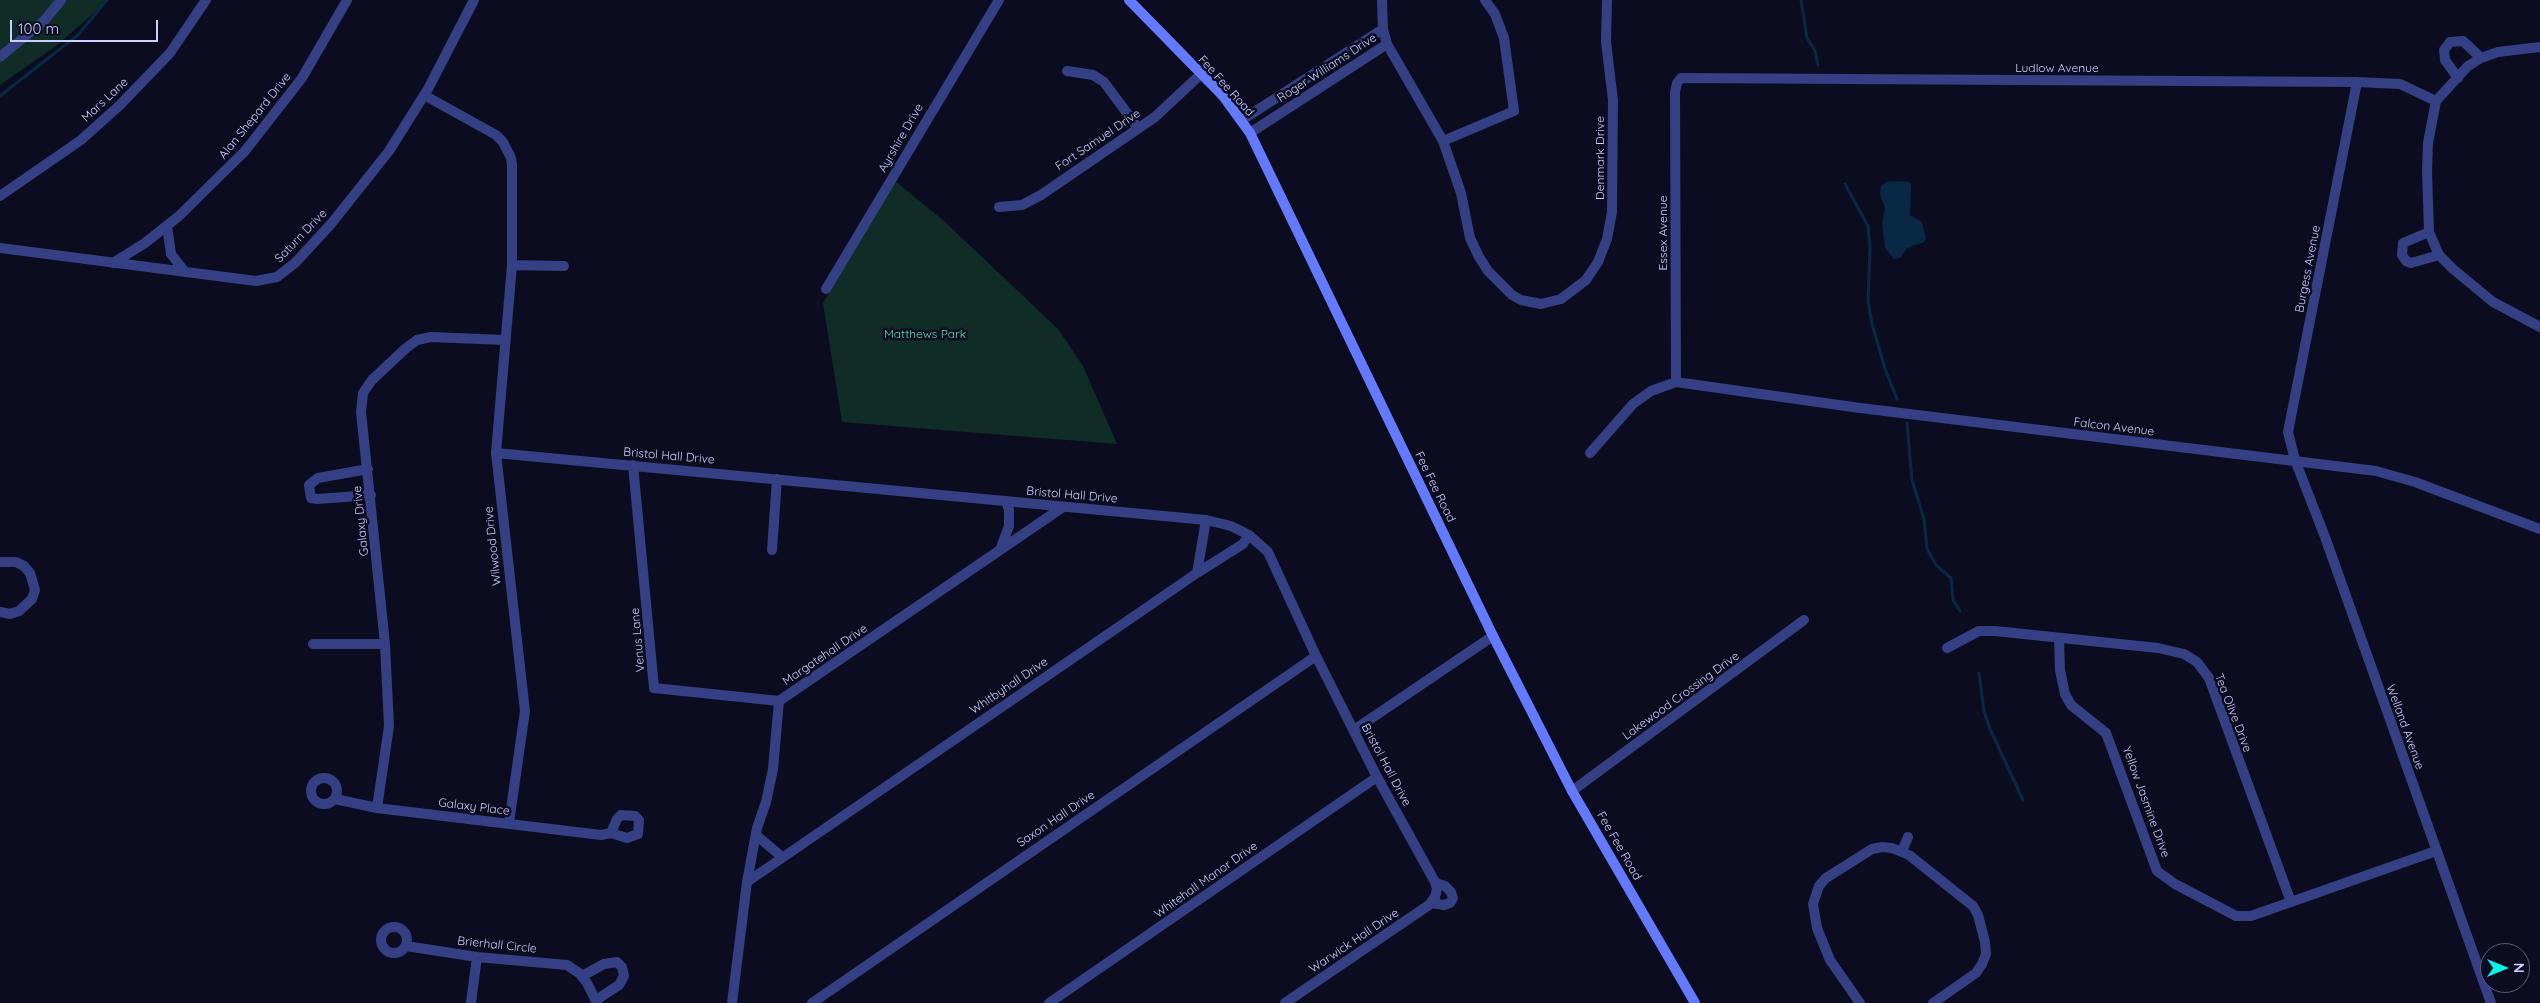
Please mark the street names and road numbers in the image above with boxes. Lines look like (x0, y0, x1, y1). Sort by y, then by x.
street label: Roger Williams Drive (1275, 31, 1379, 105)
street label: Fee Fee Road (1195, 53, 1257, 119)
street label: Ludlow Avenue (2015, 61, 2099, 75)
street label: Alan Shepard Drive (216, 70, 294, 162)
street label: Mars Lane (79, 75, 131, 125)
street label: Ayrshire Drive (875, 101, 927, 175)
street label: Fort Samuel Drive (1053, 106, 1143, 174)
street label: Denmark Drive (1593, 116, 1607, 200)
street label: Essex Avenue (1656, 196, 1670, 270)
street label: Saturn Drive (272, 206, 330, 266)
street label: Burgess Avenue (2292, 224, 2324, 314)
street label: Falcon Avenue (2073, 415, 2155, 439)
street label: Bristol Hall Drive (623, 445, 715, 467)
street label: Fee Fee Road (1412, 449, 1458, 525)
street label: Bristol Hall Drive (1026, 484, 1118, 506)
street label: Galaxy Drive (350, 485, 372, 557)
street label: Wilwood Drive (482, 506, 504, 586)
street label: Venus Lane (628, 607, 648, 673)
street label: Margatehall Drive (780, 621, 870, 689)
street label: Lakewood Crossing Drive (1620, 649, 1742, 743)
street label: Whitbyhall Drive (967, 655, 1051, 717)
street label: Tea Olive Drive (2211, 672, 2255, 754)
street label: Welland Avenue (2383, 682, 2427, 772)
street label: Bristol Hall Drive (1358, 721, 1414, 809)
street label: Yellow Jasmine Drive (2119, 745, 2173, 859)
street label: Saxon Hall Drive (1014, 788, 1098, 850)
street label: Galaxy Place (437, 795, 511, 819)
street label: Fee Fee Road (1594, 809, 1644, 883)
street label: Whitehall Manor Drive (1152, 839, 1260, 921)
street label: Warwick Hall Drive (1306, 906, 1402, 976)
street label: Brierhall Circle (457, 934, 537, 956)

